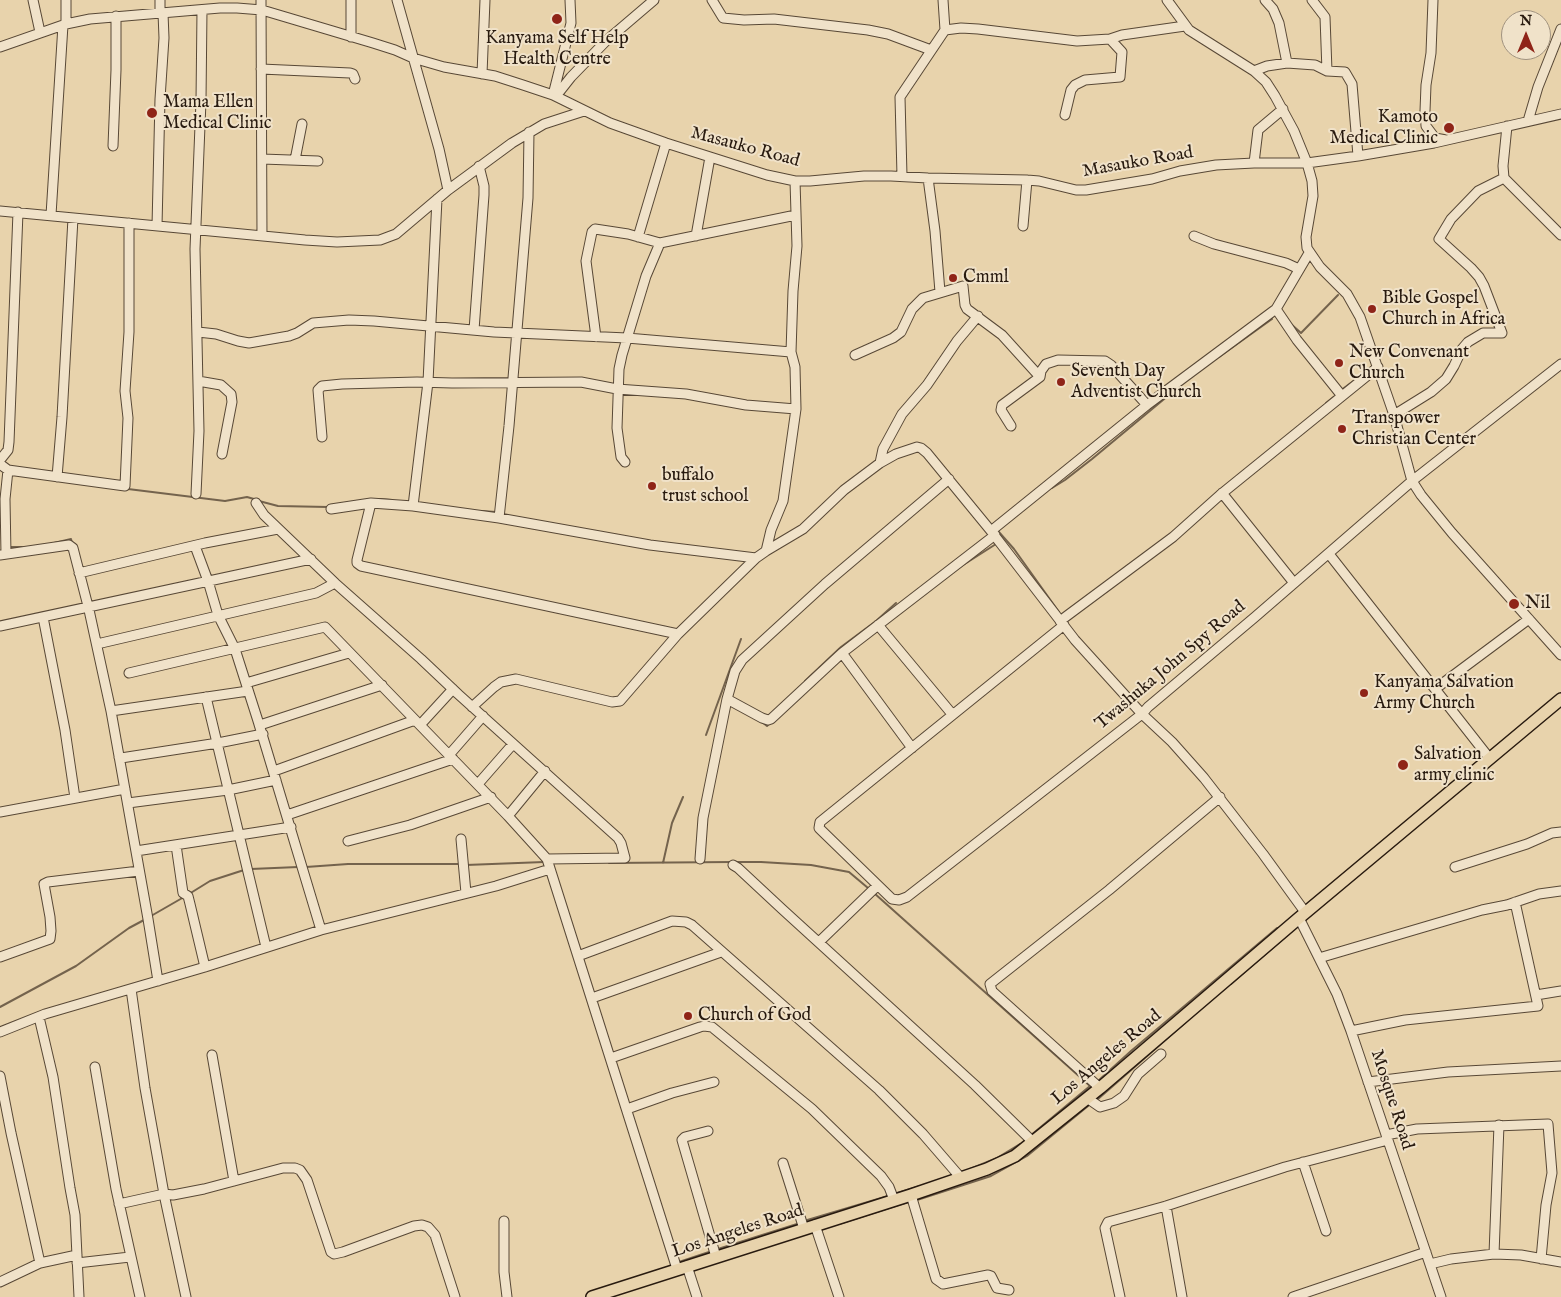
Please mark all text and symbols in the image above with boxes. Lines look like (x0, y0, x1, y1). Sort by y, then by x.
north arrow (1501, 10, 1551, 60)
marker: Kanyama Self Help Health Centre (550, 12, 564, 26)
text: N (1520, 12, 1532, 30)
place label: Kanyama Self Help Health Centre (485, 28, 629, 70)
place label: Mama Ellen Medical Clinic (163, 92, 271, 134)
marker: Mama Ellen Medical Clinic (145, 106, 159, 120)
place label: Kamoto Medical Clinic (1330, 107, 1438, 150)
marker: Kamoto Medical Clinic (1442, 121, 1456, 135)
street label: Masauko Road (688, 123, 802, 173)
street label: Masauko Road (1081, 143, 1195, 183)
place label: Cmml (963, 267, 1009, 289)
marker: Cmml (947, 272, 959, 284)
place label: Bible Gospel Church in Africa (1382, 288, 1505, 330)
marker: Bible Gospel Church in Africa (1366, 303, 1378, 315)
place label: New Convenant Church (1349, 342, 1469, 384)
marker: New Convenant Church (1333, 357, 1345, 369)
place label: Seventh Day Adventist Church (1071, 361, 1201, 404)
marker: Seventh Day Adventist Church (1055, 376, 1067, 388)
place label: Transpower Christian Center (1352, 408, 1476, 450)
marker: Transpower Christian Center (1336, 423, 1348, 435)
place label: buffalo trust school (662, 465, 748, 508)
marker: buffalo trust school (646, 480, 658, 492)
place label: Nil (1525, 593, 1550, 615)
street label: Twashuka John Spy Road (1091, 597, 1251, 735)
marker: Nil (1507, 597, 1521, 611)
place label: Kanyama Salvation Army Church (1374, 672, 1514, 714)
marker: Kanyama Salvation Army Church (1358, 687, 1370, 699)
place label: Salvation army clinic (1414, 744, 1494, 786)
marker: Salvation army clinic (1396, 758, 1410, 772)
place label: Church of God (698, 1005, 811, 1027)
street label: Los Angeles Road (1048, 1006, 1166, 1110)
marker: Church of God (682, 1010, 694, 1022)
street label: Mosque Road (1365, 1047, 1417, 1153)
street label: Los Angeles Road (670, 1201, 806, 1263)

